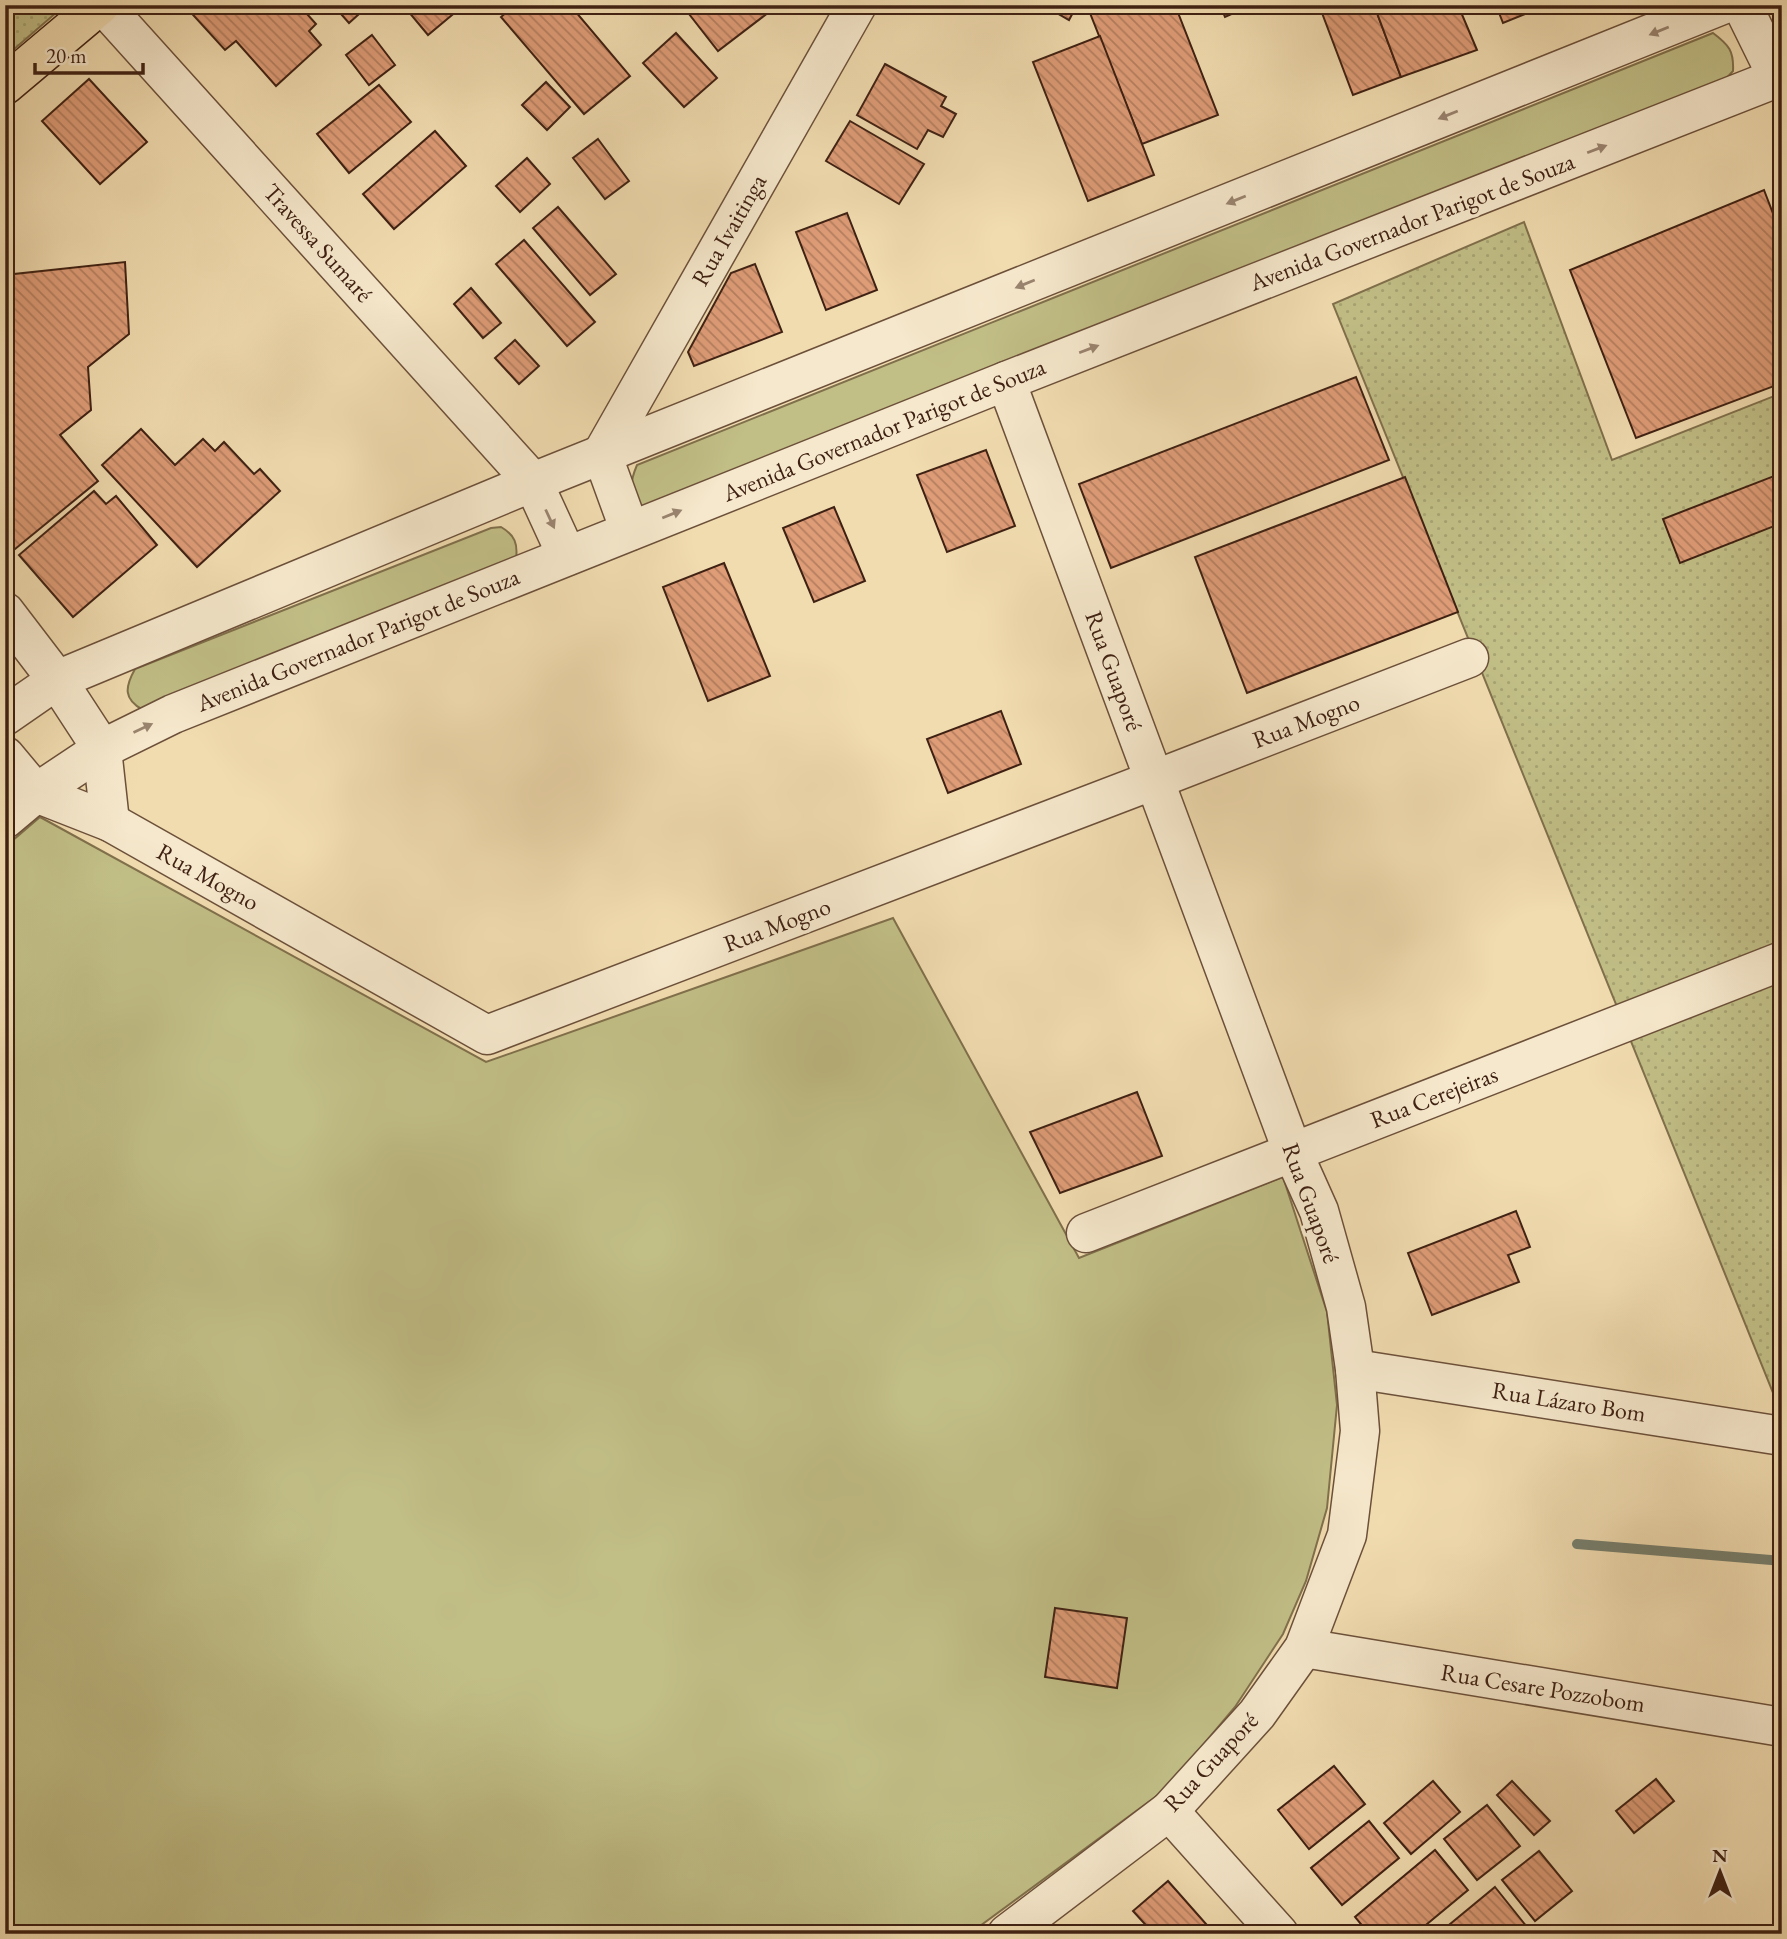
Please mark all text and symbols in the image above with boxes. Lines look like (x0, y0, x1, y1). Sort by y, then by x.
one-way arrow (1648, 25, 1669, 36)
scale bar (35, 32, 144, 76)
text: 20 m (46, 42, 87, 69)
one-way arrow (1437, 110, 1458, 121)
one-way arrow (1586, 143, 1607, 154)
street label: Avenida Governador Parigot de Souza (1244, 145, 1579, 298)
street label: Rua Ivaitinga (684, 168, 773, 291)
street label: Travessa Sumaré (257, 177, 380, 309)
one-way arrow (1226, 194, 1247, 205)
one-way arrow (1015, 279, 1036, 290)
one-way arrow (1078, 343, 1099, 354)
street label: Avenida Governador Parigot de Souza (717, 350, 1050, 509)
one-way arrow (545, 508, 556, 529)
one-way arrow (662, 509, 683, 520)
street label: Avenida Governador Parigot de Souza (191, 560, 524, 719)
street label: Rua Guaporé (1078, 607, 1151, 735)
street label: Rua Mogno (1248, 686, 1364, 755)
one-way arrow (133, 722, 154, 733)
street label: Rua Mogno (152, 836, 265, 917)
street label: Rua Mogno (719, 890, 835, 959)
street label: Rua Cerejeiras (1366, 1058, 1502, 1135)
street label: Rua Guaporé (1275, 1139, 1348, 1267)
street label: Rua Lázaro Bom (1490, 1374, 1648, 1429)
street label: Rua Cesare Pozzobom (1439, 1656, 1648, 1719)
street label: Rua Guaporé (1156, 1705, 1265, 1818)
north arrow (1686, 1838, 1756, 1908)
text: N (1712, 1843, 1728, 1868)

